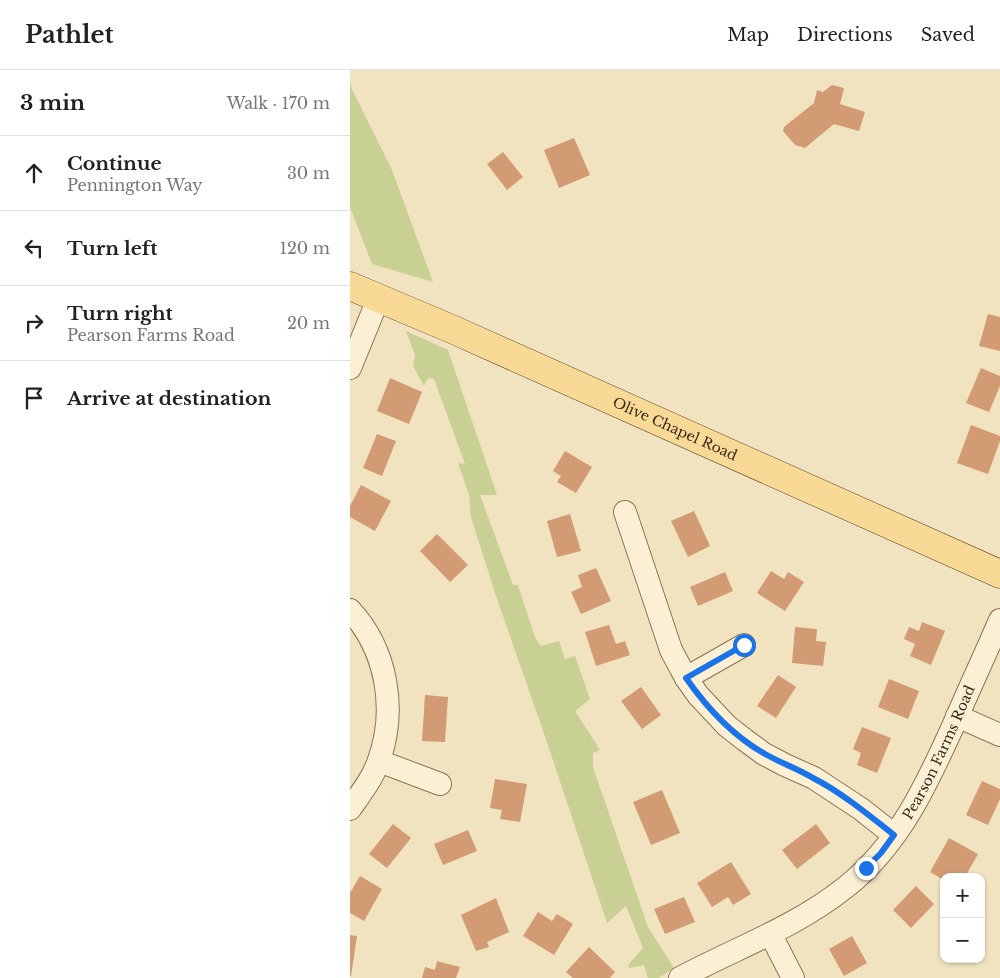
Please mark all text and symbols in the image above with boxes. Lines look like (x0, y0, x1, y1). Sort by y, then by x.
text: Pathlet (25, 20, 114, 49)
text: Map (727, 24, 769, 46)
text: Directions (797, 24, 893, 46)
text: Saved (921, 24, 975, 46)
text: 3 min (20, 90, 85, 116)
text: Walk · 170 m (227, 93, 330, 113)
text: Continue (67, 152, 162, 175)
icon: ahead (20, 159, 48, 187)
text: 30 m (287, 163, 330, 183)
text: Pennington Way (67, 175, 202, 195)
icon: left (20, 234, 48, 262)
text: Turn left (67, 237, 158, 260)
text: 120 m (280, 238, 330, 258)
text: Turn right (67, 302, 173, 325)
icon: right (20, 309, 48, 337)
text: 20 m (287, 313, 330, 333)
text: Pearson Farms Road (67, 325, 235, 345)
icon: arrive (20, 384, 48, 412)
text: Arrive at destination (67, 387, 271, 410)
street label: Olive Chapel Road (610, 393, 741, 465)
route start (733, 634, 756, 657)
street label: Pearson Farms Road (898, 682, 979, 823)
route end (855, 857, 878, 880)
map controls (940, 873, 985, 963)
button: + (940, 873, 985, 918)
button: − (940, 918, 985, 963)

